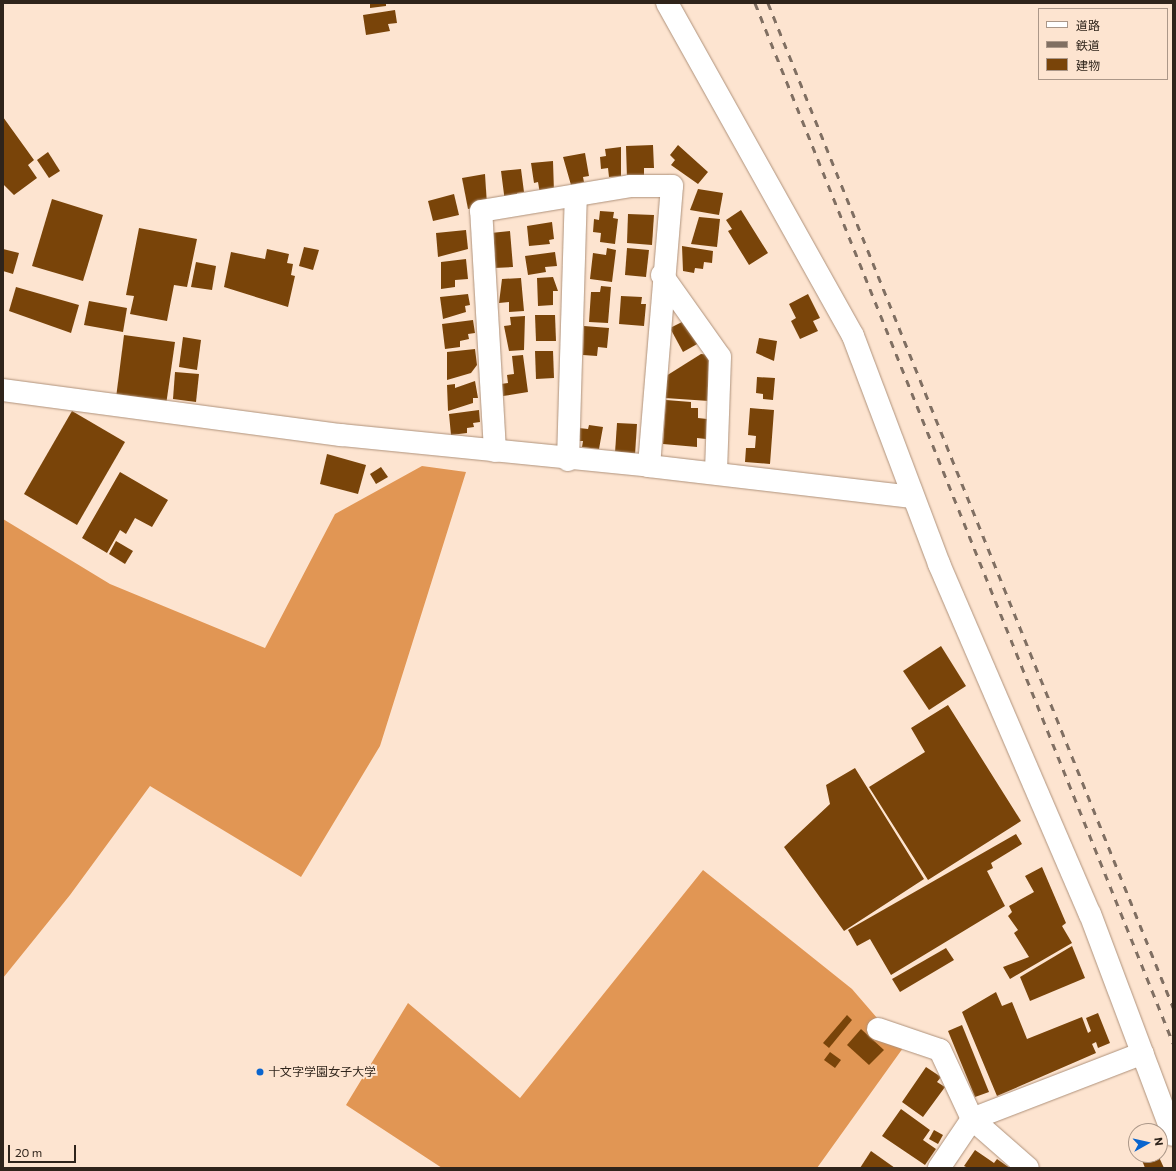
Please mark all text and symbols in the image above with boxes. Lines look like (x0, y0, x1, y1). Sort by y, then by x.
legend (1038, 8, 1168, 80)
text: 道路 (1076, 18, 1100, 32)
text: 鉄道 (1076, 38, 1100, 52)
text: 建物 (1076, 58, 1100, 72)
place label: 十文字学園女子大学 (268, 1065, 376, 1079)
marker: 十文字学園女子大学 (255, 1067, 265, 1077)
north arrow (1128, 1123, 1168, 1163)
text: N (1152, 1136, 1166, 1146)
scale bar (10, 1137, 78, 1163)
text: 20 m (15, 1145, 42, 1159)

